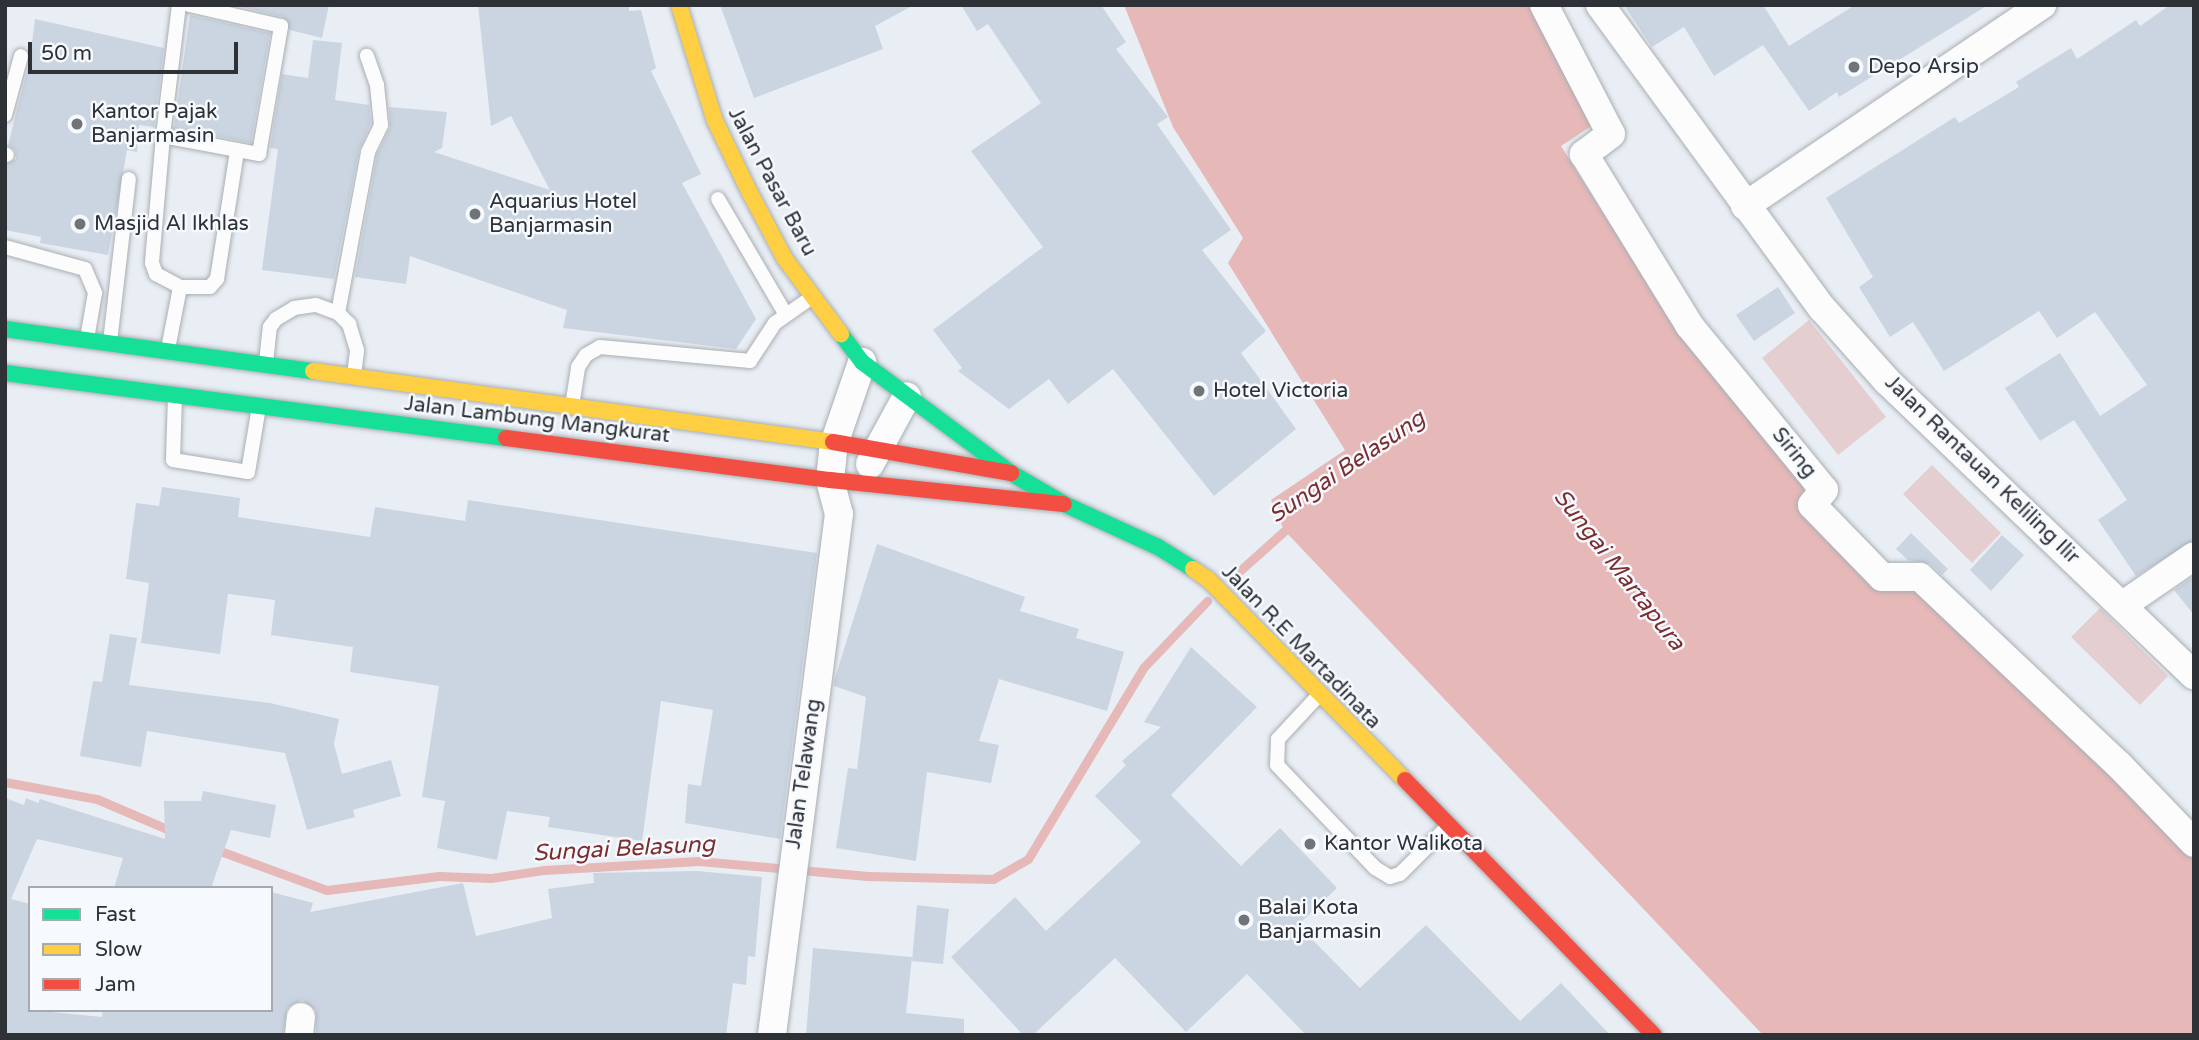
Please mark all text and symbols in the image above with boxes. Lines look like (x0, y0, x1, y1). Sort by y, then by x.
scale bar (32, 28, 242, 72)
text: 50 m (41, 41, 92, 66)
place label: Depo Arsip (1868, 54, 1979, 80)
marker: Depo Arsip (1846, 59, 1862, 75)
place label: Kantor Pajak Banjarmasin (91, 99, 218, 149)
street label: Jalan Pasar Baru (722, 103, 822, 261)
marker: Kantor Pajak Banjarmasin (69, 116, 85, 132)
place label: Aquarius Hotel Banjarmasin (489, 189, 637, 239)
marker: Aquarius Hotel Banjarmasin (467, 206, 483, 222)
place label: Masjid Al Ikhlas (94, 211, 249, 237)
marker: Masjid Al Ikhlas (72, 216, 88, 232)
street label: Jalan Rantauan Keliling Ilir (1879, 370, 2085, 570)
place label: Hotel Victoria (1213, 378, 1348, 404)
marker: Hotel Victoria (1191, 383, 1207, 399)
street label: Jalan Lambung Mangkurat (403, 391, 671, 449)
water label: Sungai Belasung (1264, 405, 1430, 529)
street label: Siring (1766, 423, 1822, 483)
water label: Sungai Martapura (1547, 484, 1691, 656)
street label: Jalan R.E Martadinata (1216, 560, 1386, 734)
street label: Jalan Telawang (781, 697, 827, 851)
water label: Sungai Belasung (532, 830, 716, 868)
place label: Kantor Walikota (1324, 831, 1483, 857)
marker: Kantor Walikota (1302, 836, 1318, 852)
legend (28, 886, 273, 1012)
place label: Balai Kota Banjarmasin (1258, 895, 1382, 945)
text: Fast (95, 902, 136, 927)
marker: Balai Kota Banjarmasin (1236, 912, 1252, 928)
text: Slow (95, 937, 142, 962)
text: Jam (95, 972, 136, 997)

